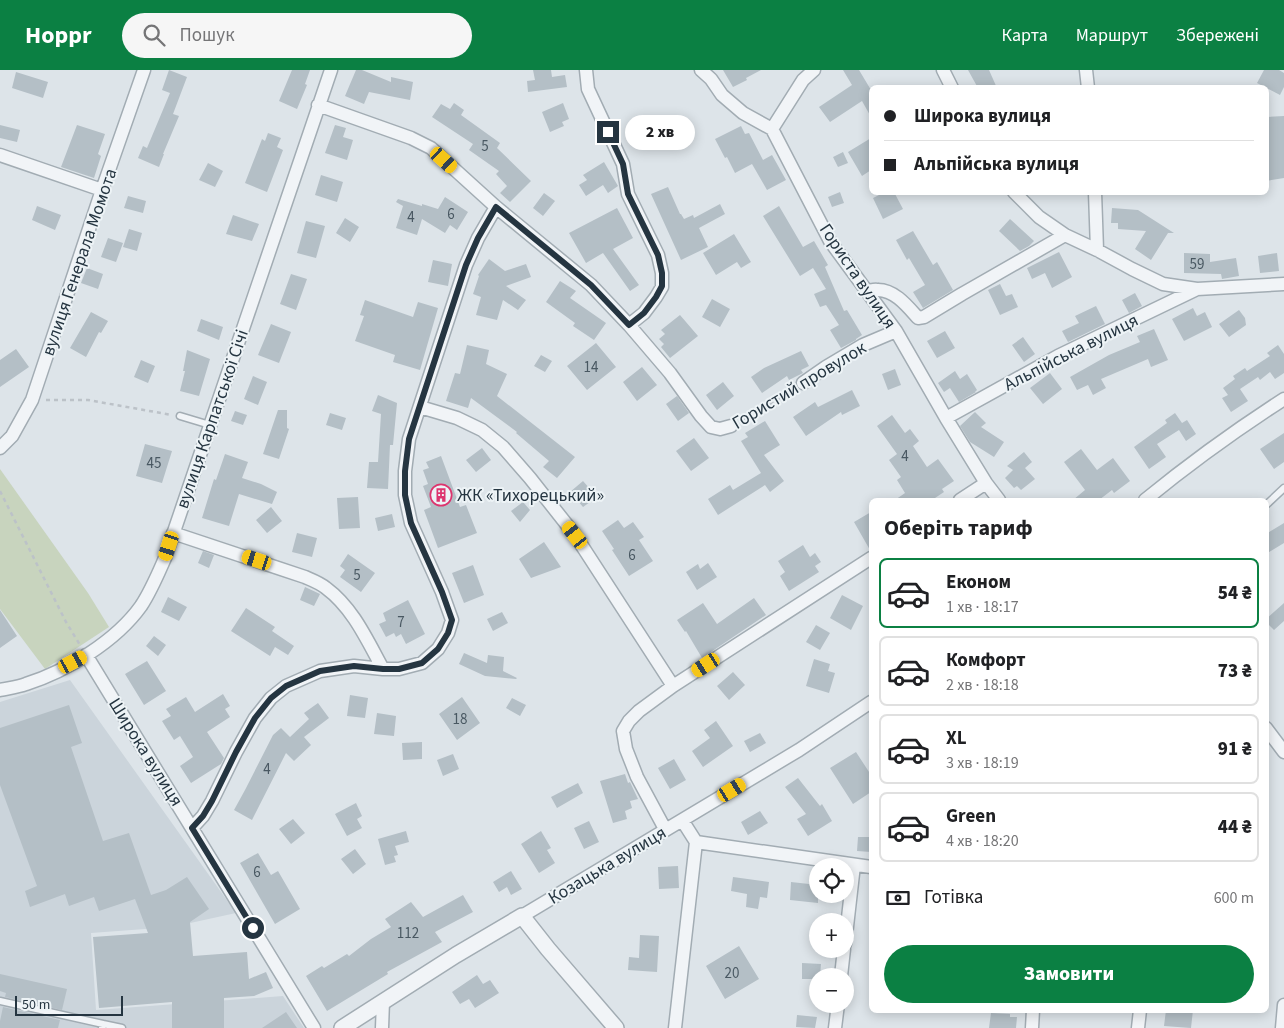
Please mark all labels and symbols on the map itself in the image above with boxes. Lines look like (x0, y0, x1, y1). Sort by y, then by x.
callout: 2 хв (626, 114, 696, 150)
route end (597, 121, 619, 143)
house number: 5 (481, 136, 489, 157)
car (427, 144, 460, 176)
street label: вулиця Генерала Момота (36, 165, 123, 359)
house number: 6 (447, 204, 455, 225)
house number: 4 (407, 207, 415, 228)
street label: Гориста вулиця (813, 219, 902, 334)
house number: 59 (1190, 254, 1204, 275)
street label: Альпійська вулиця (1000, 308, 1143, 397)
street label: вулиця Карпатської Січі (170, 326, 255, 512)
street label: Гористий провулок (727, 335, 871, 435)
house number: 14 (584, 357, 599, 378)
house number: 4 (901, 446, 909, 467)
house number: 45 (147, 453, 161, 474)
building icon: ЖК «Тихорецький» (429, 483, 453, 507)
place label: ЖК «Тихорецький» (457, 483, 604, 508)
car (559, 519, 590, 551)
car (157, 529, 180, 563)
house number: 6 (628, 545, 636, 566)
car (240, 548, 273, 572)
house number: 5 (353, 565, 361, 586)
house number: 7 (397, 612, 405, 633)
car (56, 648, 89, 676)
car (689, 651, 722, 679)
street label: Широка вулиця (102, 693, 189, 811)
house number: 18 (453, 709, 467, 730)
house number: 4 (263, 759, 271, 780)
car (715, 776, 748, 804)
street label: Козацька вулиця (544, 820, 671, 911)
house number: 6 (253, 862, 261, 883)
route start (242, 917, 264, 939)
house number: 112 (397, 923, 419, 944)
house number: 20 (725, 963, 739, 984)
scale bar (15, 993, 122, 1016)

